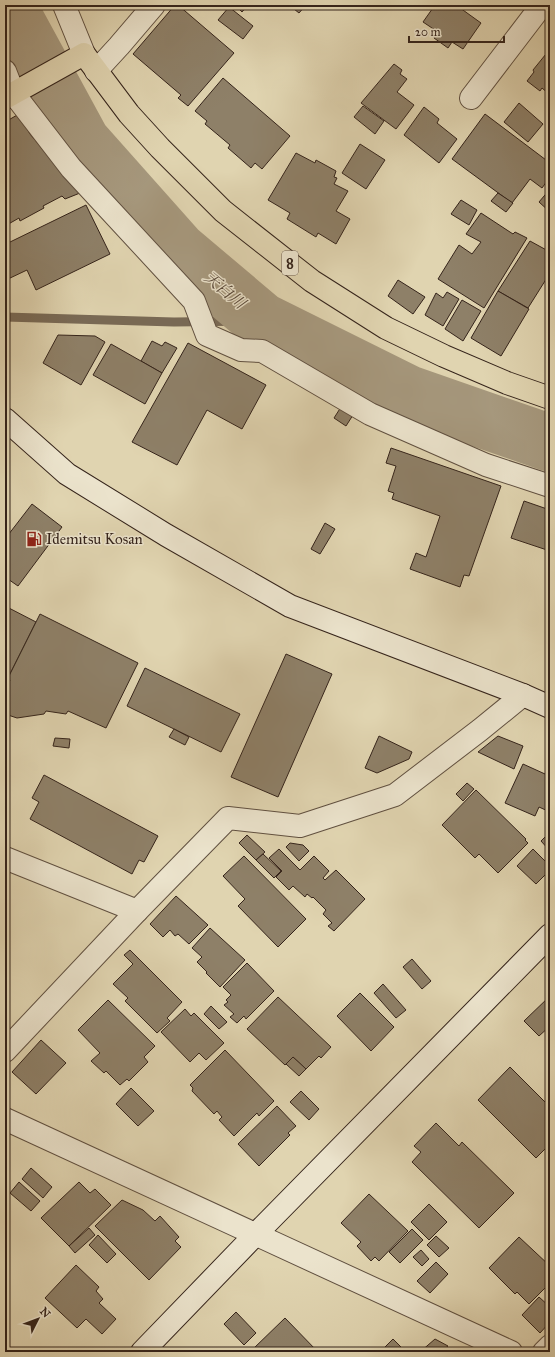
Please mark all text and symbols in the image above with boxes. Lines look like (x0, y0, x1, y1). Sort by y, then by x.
scale bar (409, 18, 504, 44)
text: 20 m (415, 25, 441, 39)
road number: 8 (282, 251, 298, 275)
water label: 天白川 (201, 267, 251, 314)
fuel station icon: Idemitsu Kosan (25, 530, 43, 548)
place label: Idemitsu Kosan (46, 530, 143, 548)
north arrow (18, 1299, 58, 1339)
text: N (37, 1305, 53, 1321)

